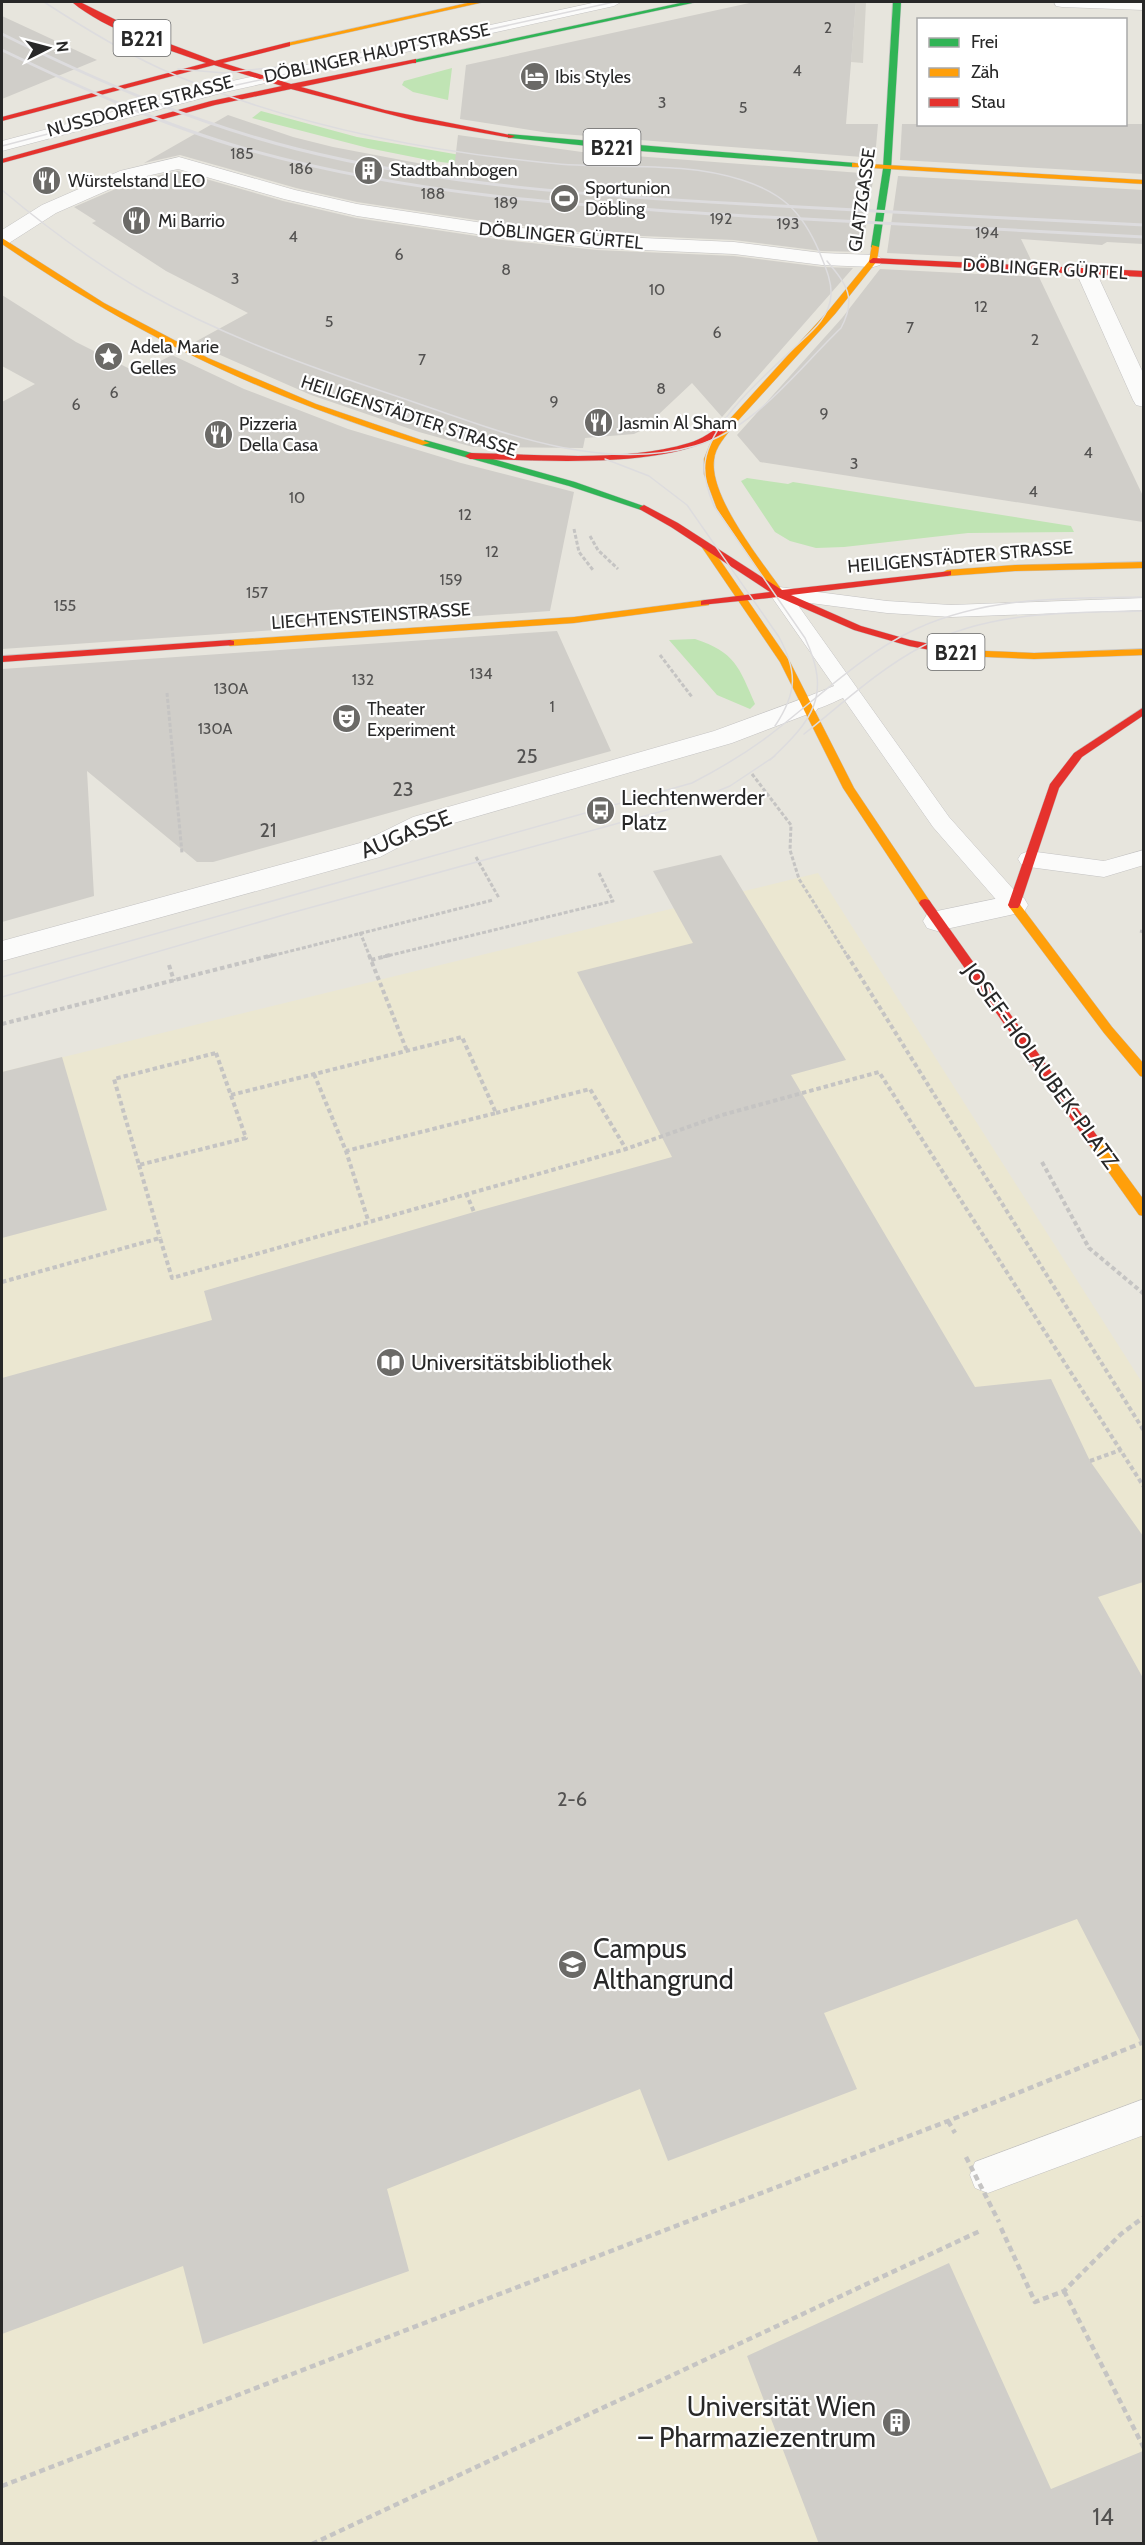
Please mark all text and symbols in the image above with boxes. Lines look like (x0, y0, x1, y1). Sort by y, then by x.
north arrow (18, 18, 78, 78)
street label: DÖBLINGER HAUPTSTRASSE (262, 18, 492, 88)
house number: 2 (824, 18, 832, 37)
legend (917, 18, 1127, 126)
road number: B221 (114, 20, 170, 56)
text: Frei (971, 31, 998, 53)
text: N (52, 40, 72, 53)
hotel icon: Ibis Styles (518, 61, 550, 93)
house number: 4 (792, 61, 802, 80)
text: Zäh (971, 61, 999, 83)
place label: Ibis Styles (555, 66, 631, 88)
street label: NUSSDORFER STRASSE (44, 71, 236, 141)
text: Stau (971, 91, 1005, 113)
house number: 3 (658, 93, 666, 112)
house number: 5 (739, 98, 747, 117)
road number: B221 (584, 129, 640, 165)
house number: 185 (230, 144, 254, 163)
street label: GLATZGASSE (844, 147, 880, 253)
building icon: Stadtbahnbogen (353, 154, 385, 186)
house number: 186 (289, 159, 313, 178)
place label: Stadtbahnbogen (390, 159, 518, 181)
restaurant icon: Würstelstand LEO (31, 165, 63, 197)
place label: Würstelstand LEO (68, 170, 206, 192)
place label: Sportunion Döbling (585, 177, 670, 220)
sports icon: Sportunion Döbling (548, 182, 580, 214)
house number: 188 (421, 184, 445, 203)
house number: 189 (494, 193, 518, 212)
restaurant icon: Mi Barrio (121, 205, 153, 237)
house number: 192 (710, 209, 732, 228)
place label: Mi Barrio (158, 210, 225, 232)
house number: 193 (777, 214, 799, 233)
street label: DÖBLINGER GÜRTEL (478, 218, 644, 254)
house number: 194 (975, 223, 999, 242)
house number: 4 (288, 227, 298, 246)
house number: 6 (394, 245, 404, 264)
street label: DÖBLINGER GÜRTEL (962, 254, 1128, 284)
house number: 8 (501, 260, 511, 279)
house number: 3 (231, 269, 239, 288)
house number: 10 (649, 280, 665, 299)
house number: 12 (974, 297, 988, 316)
house number: 5 (325, 312, 333, 331)
house number: 7 (906, 318, 914, 337)
house number: 6 (712, 323, 722, 342)
house number: 2 (1031, 330, 1039, 349)
place label: Adela Marie Gelles (130, 336, 219, 379)
place icon: Adela Marie Gelles (93, 341, 125, 373)
house number: 7 (418, 350, 426, 369)
street label: HEILIGENSTÄDTER STRASSE (298, 371, 520, 461)
house number: 8 (656, 379, 666, 398)
house number: 6 (109, 383, 119, 402)
house number: 9 (549, 392, 559, 411)
house number: 6 (71, 395, 81, 414)
house number: 9 (819, 404, 829, 423)
restaurant icon: Jasmin Al Sham (582, 407, 614, 439)
place label: Jasmin Al Sham (618, 412, 737, 434)
place label: Pizzeria Della Casa (239, 413, 319, 456)
restaurant icon: Pizzeria Della Casa (202, 418, 234, 450)
house number: 4 (1083, 443, 1093, 462)
house number: 3 (850, 454, 858, 473)
house number: 4 (1028, 482, 1038, 501)
house number: 10 (289, 488, 305, 507)
house number: 12 (458, 505, 472, 524)
street label: HEILIGENSTÄDTER STRASSE (846, 536, 1074, 578)
house number: 12 (485, 542, 499, 561)
house number: 159 (440, 570, 462, 589)
house number: 157 (246, 583, 268, 602)
house number: 155 (54, 596, 76, 615)
street label: LIECHTENSTEINSTRASSE (271, 598, 471, 634)
road number: B221 (928, 634, 984, 670)
house number: 134 (469, 664, 493, 683)
house number: 132 (352, 670, 374, 689)
house number: 130A (214, 679, 249, 698)
house number: 1 (549, 697, 555, 716)
place label: Theater Experiment (367, 698, 455, 741)
theatre icon: Theater Experiment (330, 703, 362, 735)
house number: 130A (198, 719, 233, 738)
house number: 25 (516, 744, 538, 768)
house number: 23 (392, 777, 414, 801)
place label: Liechtenwerder Platz (621, 784, 765, 836)
bus stop icon: Liechtenwerder Platz (584, 794, 616, 826)
street label: AUGASSE (357, 804, 455, 864)
house number: 21 (260, 818, 277, 842)
street label: JOSEF-HOLAUBEK-PLATZ (957, 957, 1125, 1174)
library icon: Universitätsbibliothek (374, 1346, 406, 1378)
place label: Universitätsbibliothek (411, 1349, 612, 1376)
house number: 2-6 (557, 1787, 587, 1811)
place label: Campus Althangrund (593, 1932, 734, 1996)
school or university icon: Campus Althangrund (556, 1948, 588, 1980)
place label: Universität Wien – Pharmaziezentrum (638, 2390, 876, 2454)
building icon: Universität Wien – Pharmaziezentrum (881, 2406, 913, 2438)
house number: 14 (1092, 2502, 1114, 2531)

